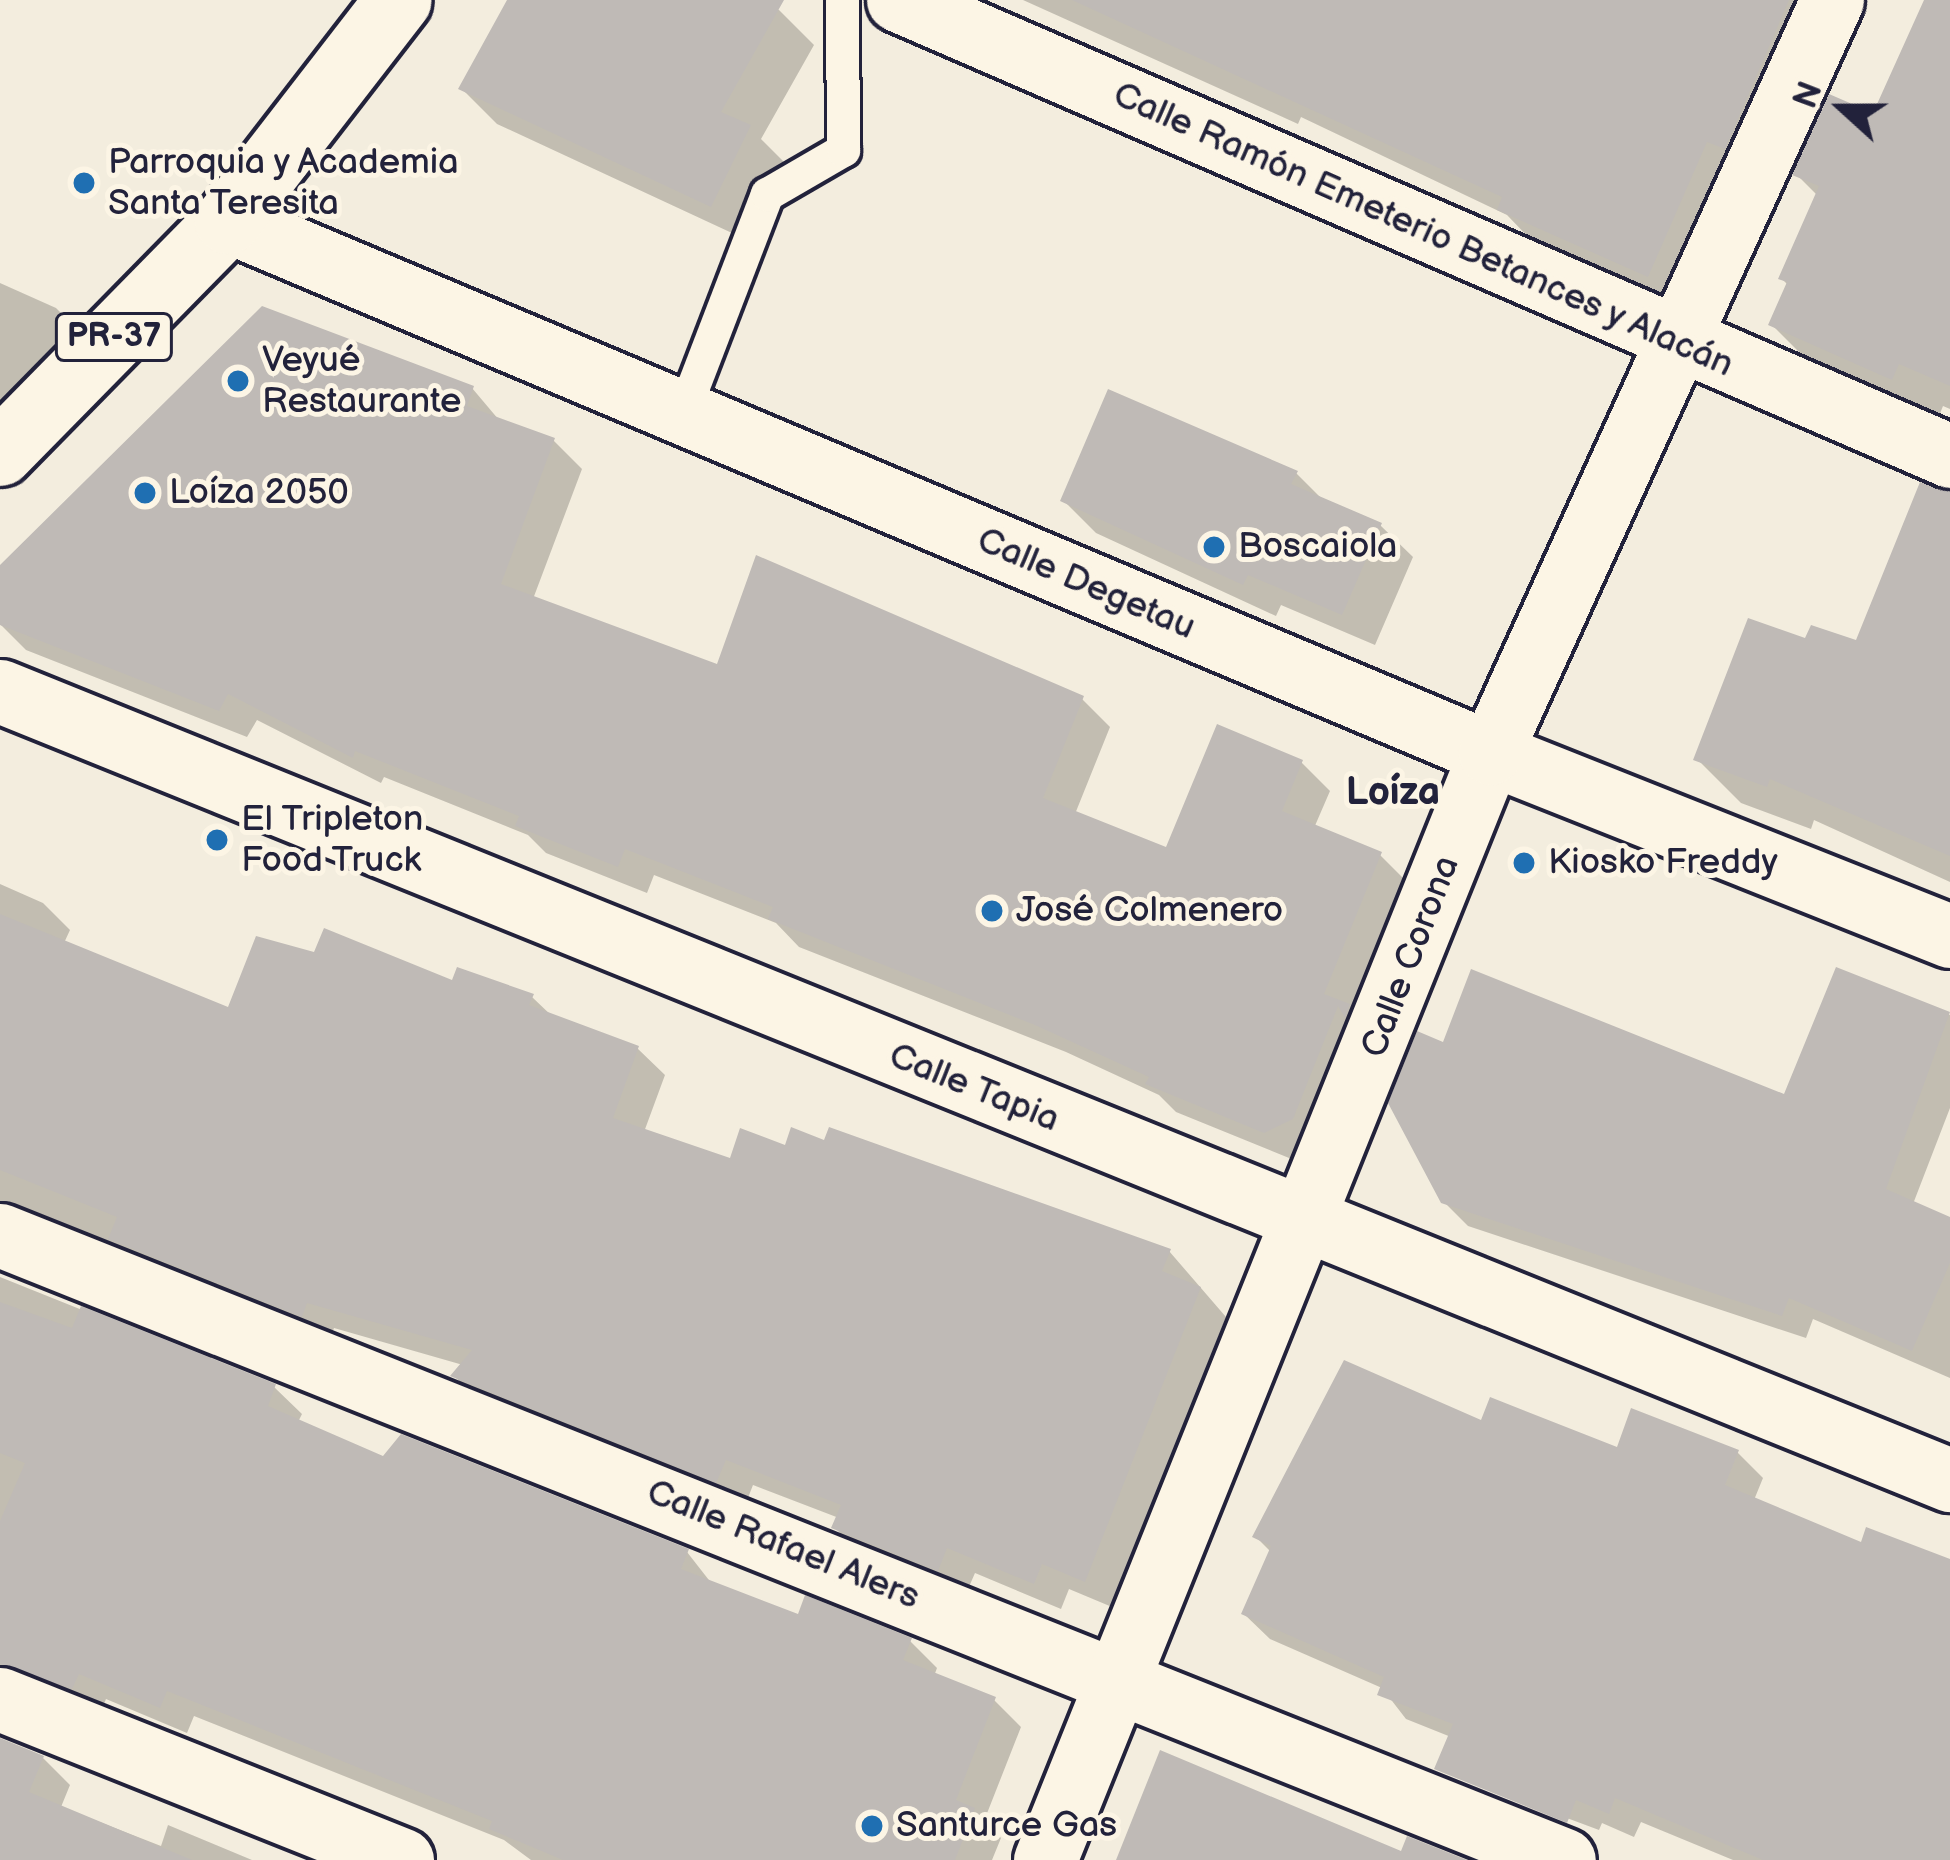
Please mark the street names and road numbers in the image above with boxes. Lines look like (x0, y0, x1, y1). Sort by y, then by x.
street label: Calle Ramón Emeterio Betances y Alacán (1105, 72, 1741, 388)
road number: PR-37 (54, 310, 174, 364)
street label: Calle Degetau (971, 519, 1201, 649)
street label: Calle Corona (1353, 850, 1469, 1064)
street label: Calle Tapia (882, 1034, 1066, 1142)
street label: Calle Rafael Alers (640, 1471, 926, 1619)

